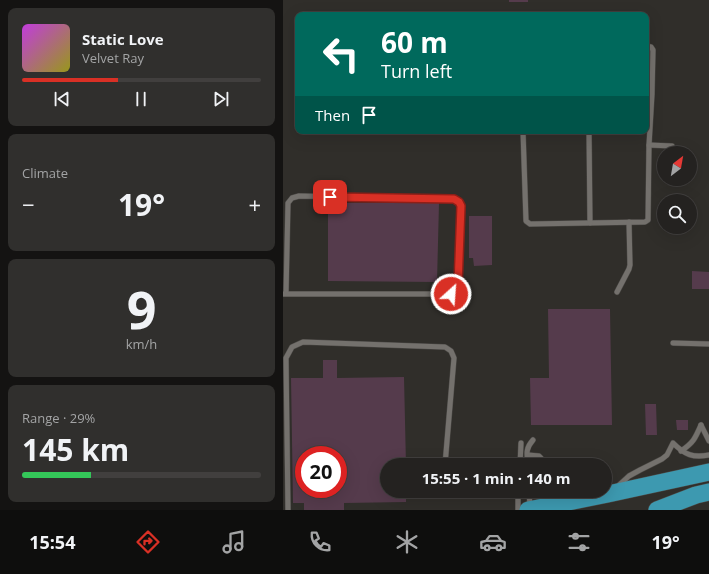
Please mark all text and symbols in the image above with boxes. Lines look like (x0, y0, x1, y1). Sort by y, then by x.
text: 60 m (381, 23, 448, 61)
icon: left (315, 28, 367, 80)
text: Static Love (82, 29, 164, 49)
text: Velvet Ray (82, 49, 144, 67)
text: Turn left (381, 59, 452, 83)
icon: previous (51, 88, 73, 110)
icon: pause (130, 88, 152, 110)
icon: next (210, 88, 232, 110)
icon: arrive (358, 104, 380, 126)
text: Then (315, 105, 350, 125)
north arrow (657, 146, 697, 186)
map controls (657, 146, 697, 234)
text: Climate (22, 164, 68, 182)
pin (313, 180, 347, 214)
text: 19° (118, 184, 165, 225)
icon: arrive (319, 186, 341, 208)
text: − (22, 189, 35, 219)
text: + (248, 189, 261, 219)
button: search (657, 194, 697, 234)
text: 9 (127, 273, 156, 344)
position arrow (430, 273, 472, 315)
text: km/h (126, 335, 157, 353)
text: Range · 29% (22, 409, 95, 427)
text: 145 km (22, 429, 129, 470)
speed limit sign: 20 (295, 446, 347, 498)
text: 15:55 · 1 min · 140 m (422, 468, 570, 488)
icon: directions (134, 528, 162, 556)
icon: music (220, 528, 248, 556)
icon: phone (306, 528, 334, 556)
icon: climate (393, 528, 421, 556)
icon: car (479, 528, 507, 556)
icon: filters (565, 528, 593, 556)
text: 15:54 (29, 530, 75, 554)
text: 19° (652, 530, 680, 554)

